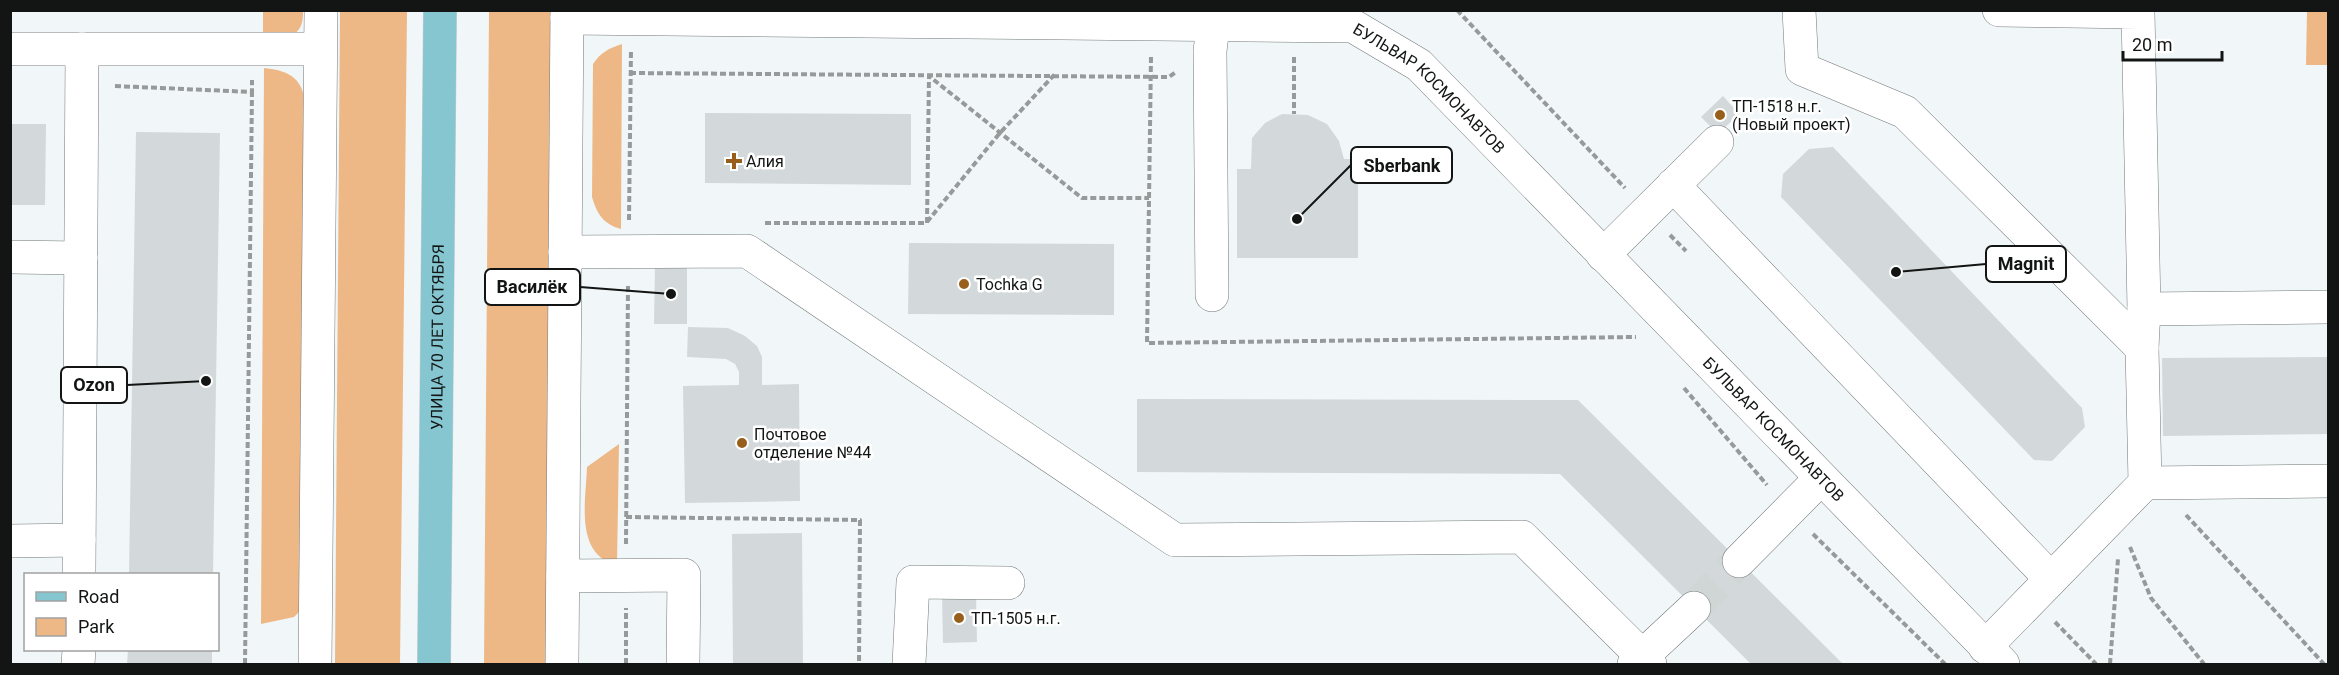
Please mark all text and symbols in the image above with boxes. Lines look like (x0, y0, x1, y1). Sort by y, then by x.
street label: БУЛЬВАР КОСМОНАВТОВ (1350, 19, 1509, 157)
scale bar (2123, 24, 2222, 62)
text: 20 m (2132, 34, 2172, 55)
place label: ТП-1518 н.г. (Новый проект) (1732, 97, 1851, 134)
marker: ТП-1518 н.г. (Новый проект) (1713, 108, 1727, 122)
callout: Sberbank (1351, 147, 1452, 183)
place label: Алия (746, 152, 784, 171)
marker: Алия (727, 154, 741, 168)
text: Sberbank (1364, 155, 1441, 176)
street label: УЛИЦА 70 ЛЕТ ОКТЯБРЯ (427, 244, 448, 430)
callout: Magnit (1986, 246, 2066, 282)
text: Magnit (1998, 253, 2054, 274)
callout: Василёк (485, 269, 580, 305)
place label: Tochka G (976, 275, 1043, 294)
text: Василёк (497, 276, 568, 297)
marker: Tochka G (957, 277, 971, 291)
street label: БУЛЬВАР КОСМОНАВТОВ (1699, 353, 1848, 505)
callout: Ozon (61, 367, 127, 403)
text: Ozon (73, 374, 115, 395)
place label: Почтовое отделение №44 (754, 425, 871, 462)
marker: Почтовое отделение №44 (735, 436, 749, 450)
legend (24, 573, 219, 651)
text: Road (78, 586, 119, 607)
place label: ТП-1505 н.г. (971, 609, 1061, 628)
marker: ТП-1505 н.г. (952, 611, 966, 625)
text: Park (78, 616, 115, 637)

